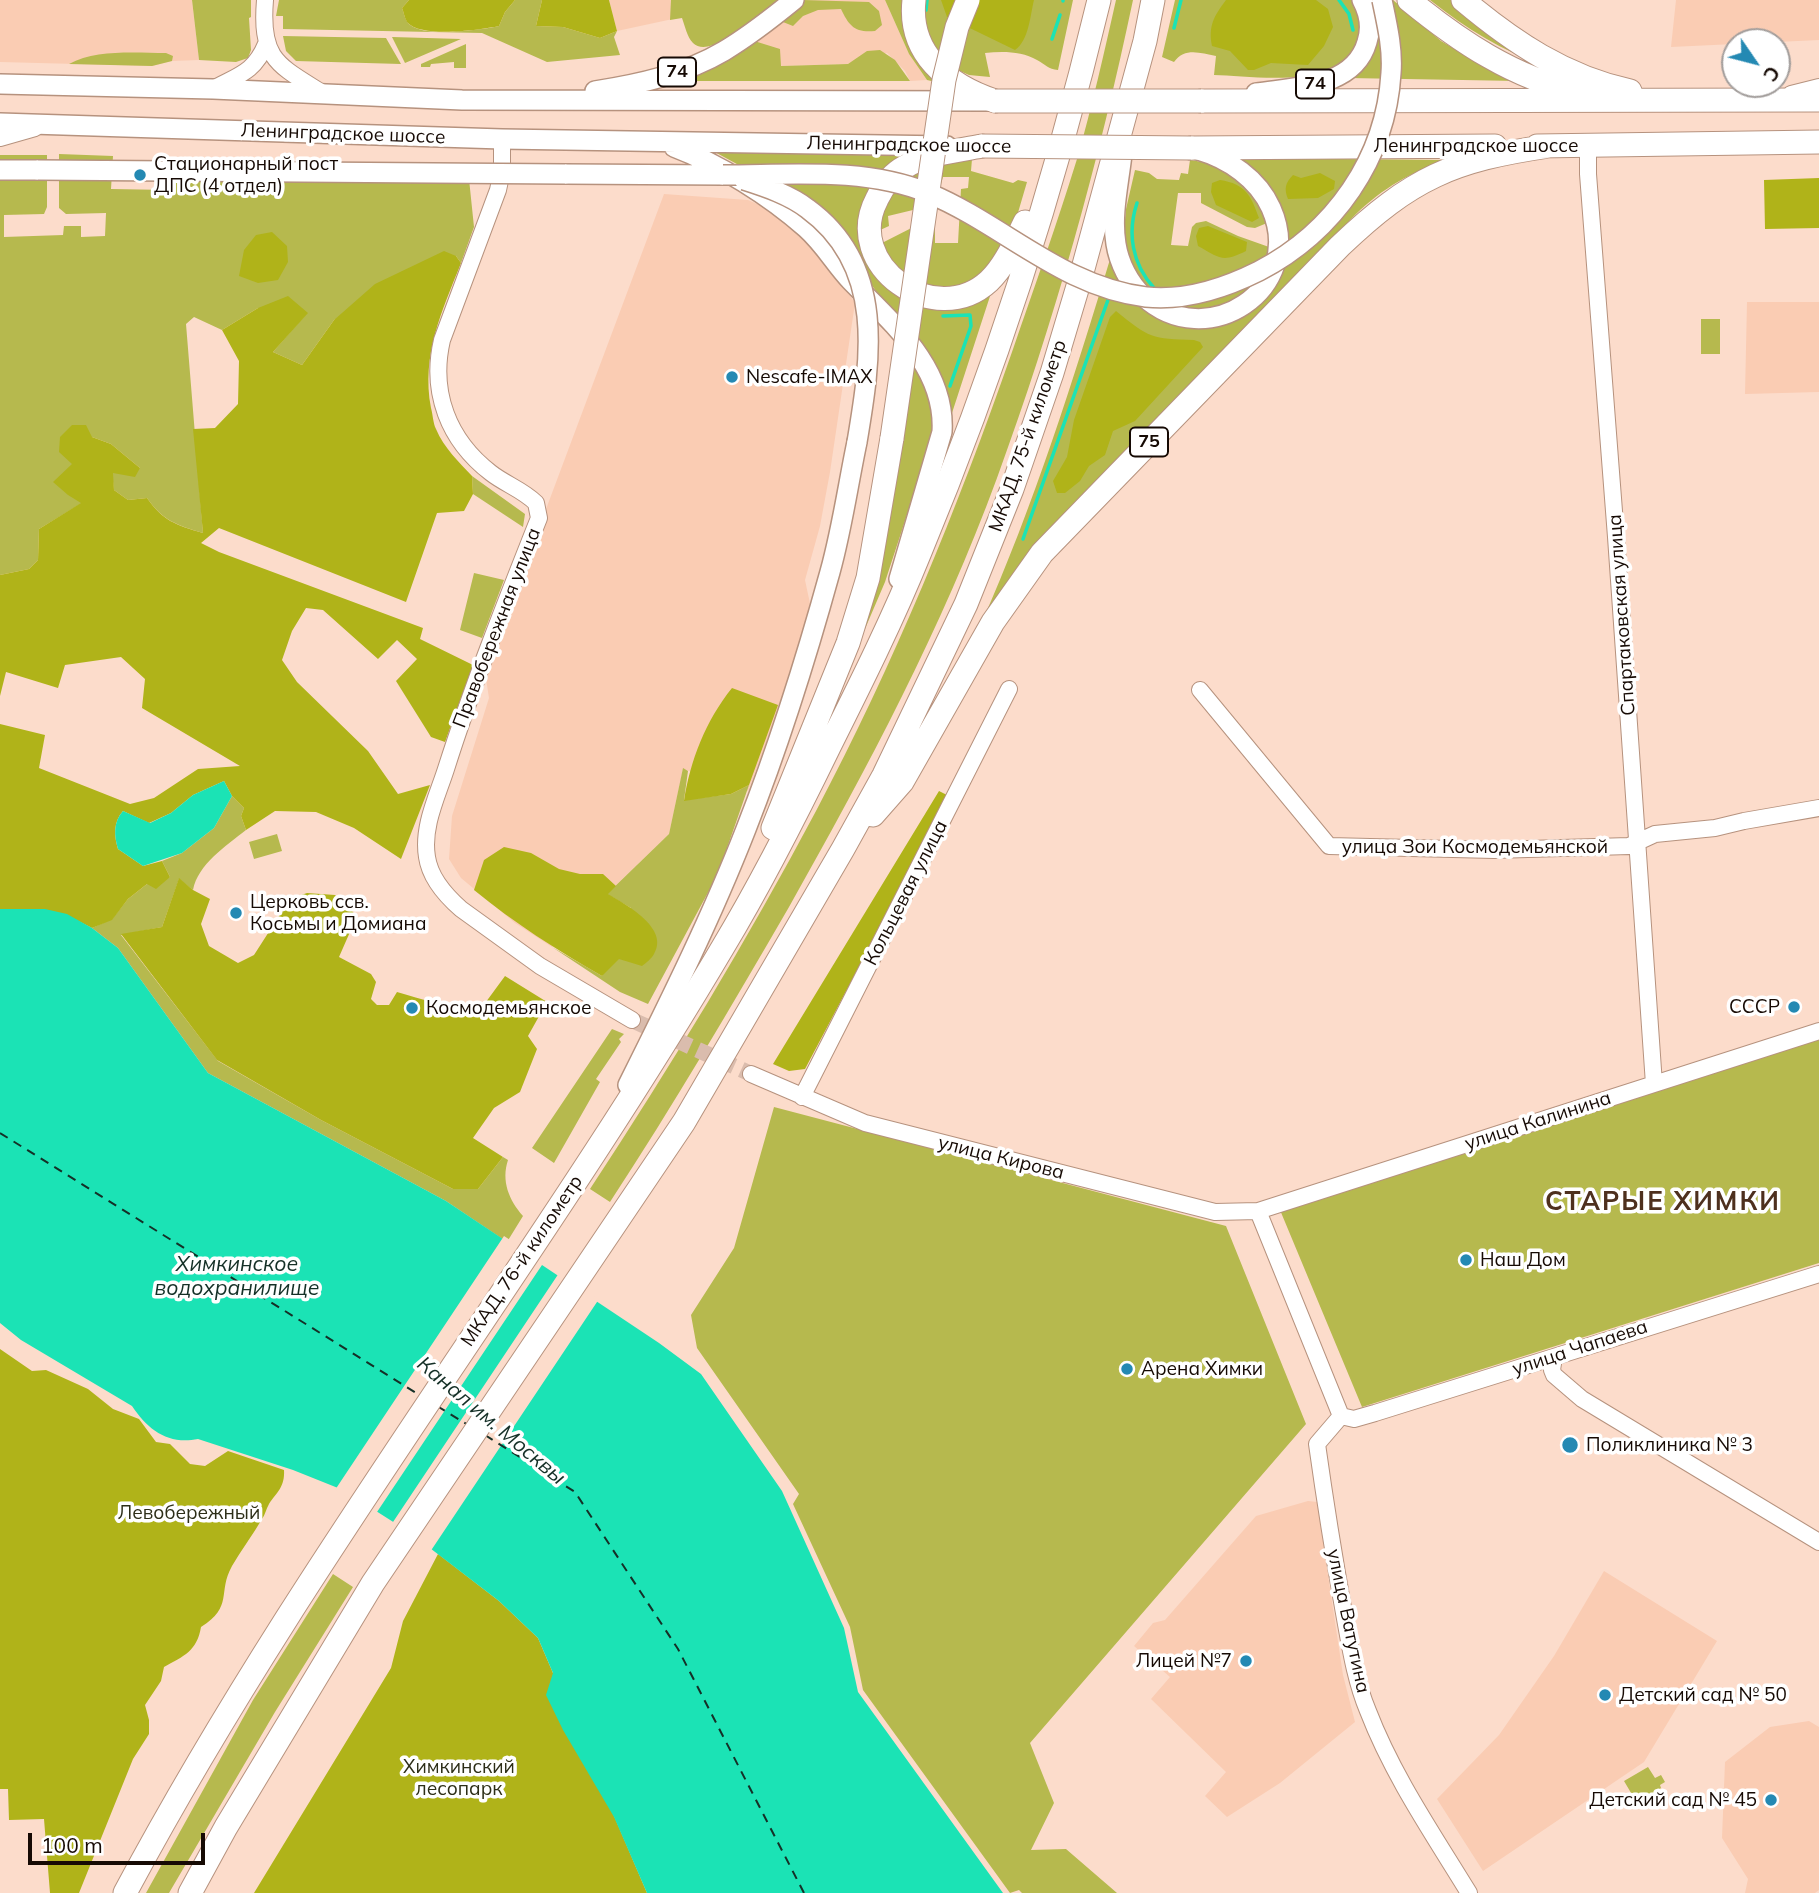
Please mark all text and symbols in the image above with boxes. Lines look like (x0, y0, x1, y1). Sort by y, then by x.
north arrow (1721, 28, 1791, 98)
road number: 74 (658, 58, 696, 86)
text: С (1758, 62, 1785, 86)
road number: 74 (1296, 70, 1334, 98)
street label: Ленинградское шоссе (240, 119, 446, 149)
street label: Ленинградское шоссе (806, 132, 1012, 158)
street label: Ленинградское шоссе (1374, 135, 1578, 157)
place label: Стационарный пост ДПС (4 отдел) (154, 153, 338, 197)
marker: Стационарный пост ДПС (4 отдел) (132, 167, 148, 183)
street label: МКАД, 75-й километр (984, 337, 1072, 535)
place label: Nescafe-IMAX (746, 366, 873, 388)
marker: Nescafe-IMAX (724, 369, 740, 385)
road number: 75 (1130, 428, 1168, 457)
street label: Спартаковская улица (1604, 514, 1640, 716)
street label: Правобережная улица (448, 525, 546, 731)
street label: Кольцевая улица (860, 817, 952, 969)
street label: улица Зои Космодемьянской (1342, 836, 1608, 858)
place label: Церковь ссв. Косьмы и Домиана (250, 891, 426, 935)
marker: Церковь ссв. Косьмы и Домиана (228, 905, 244, 921)
place label: СССР (1729, 996, 1780, 1018)
place label: Космодемьянское (426, 997, 591, 1019)
marker: СССР (1786, 999, 1802, 1015)
marker: Космодемьянское (404, 1000, 420, 1016)
street label: улица Калинина (1462, 1087, 1614, 1155)
street label: улица Кирова (936, 1131, 1066, 1185)
street label: МКАД, 76-й километр (456, 1171, 588, 1351)
district label: СТАРЫЕ ХИМКИ (1546, 1186, 1780, 1218)
place label: Наш Дом (1480, 1249, 1566, 1271)
water label: Химкинское водохранилище (155, 1252, 319, 1302)
marker: Наш Дом (1458, 1252, 1474, 1268)
street label: улица Чапаева (1510, 1315, 1650, 1381)
water label: Канал им. Москвы (412, 1352, 570, 1490)
place label: Арена Химки (1141, 1358, 1263, 1380)
marker: Арена Химки (1119, 1361, 1135, 1377)
place label: Поликлиника № 3 (1586, 1434, 1753, 1456)
marker: Поликлиника № 3 (1560, 1435, 1580, 1455)
park label: Левобережный (118, 1502, 260, 1524)
street label: улица Ватутина (1322, 1547, 1374, 1695)
place label: Лицей №7 (1136, 1650, 1232, 1672)
marker: Лицей №7 (1238, 1653, 1254, 1669)
place label: Детский сад № 50 (1619, 1684, 1787, 1706)
marker: Детский сад № 50 (1597, 1687, 1613, 1703)
park label: Химкинский лесопарк (403, 1756, 515, 1800)
place label: Детский сад № 45 (1589, 1789, 1757, 1811)
marker: Детский сад № 45 (1763, 1792, 1779, 1808)
scale bar (32, 1820, 208, 1864)
text: 100 m (41, 1832, 103, 1858)

